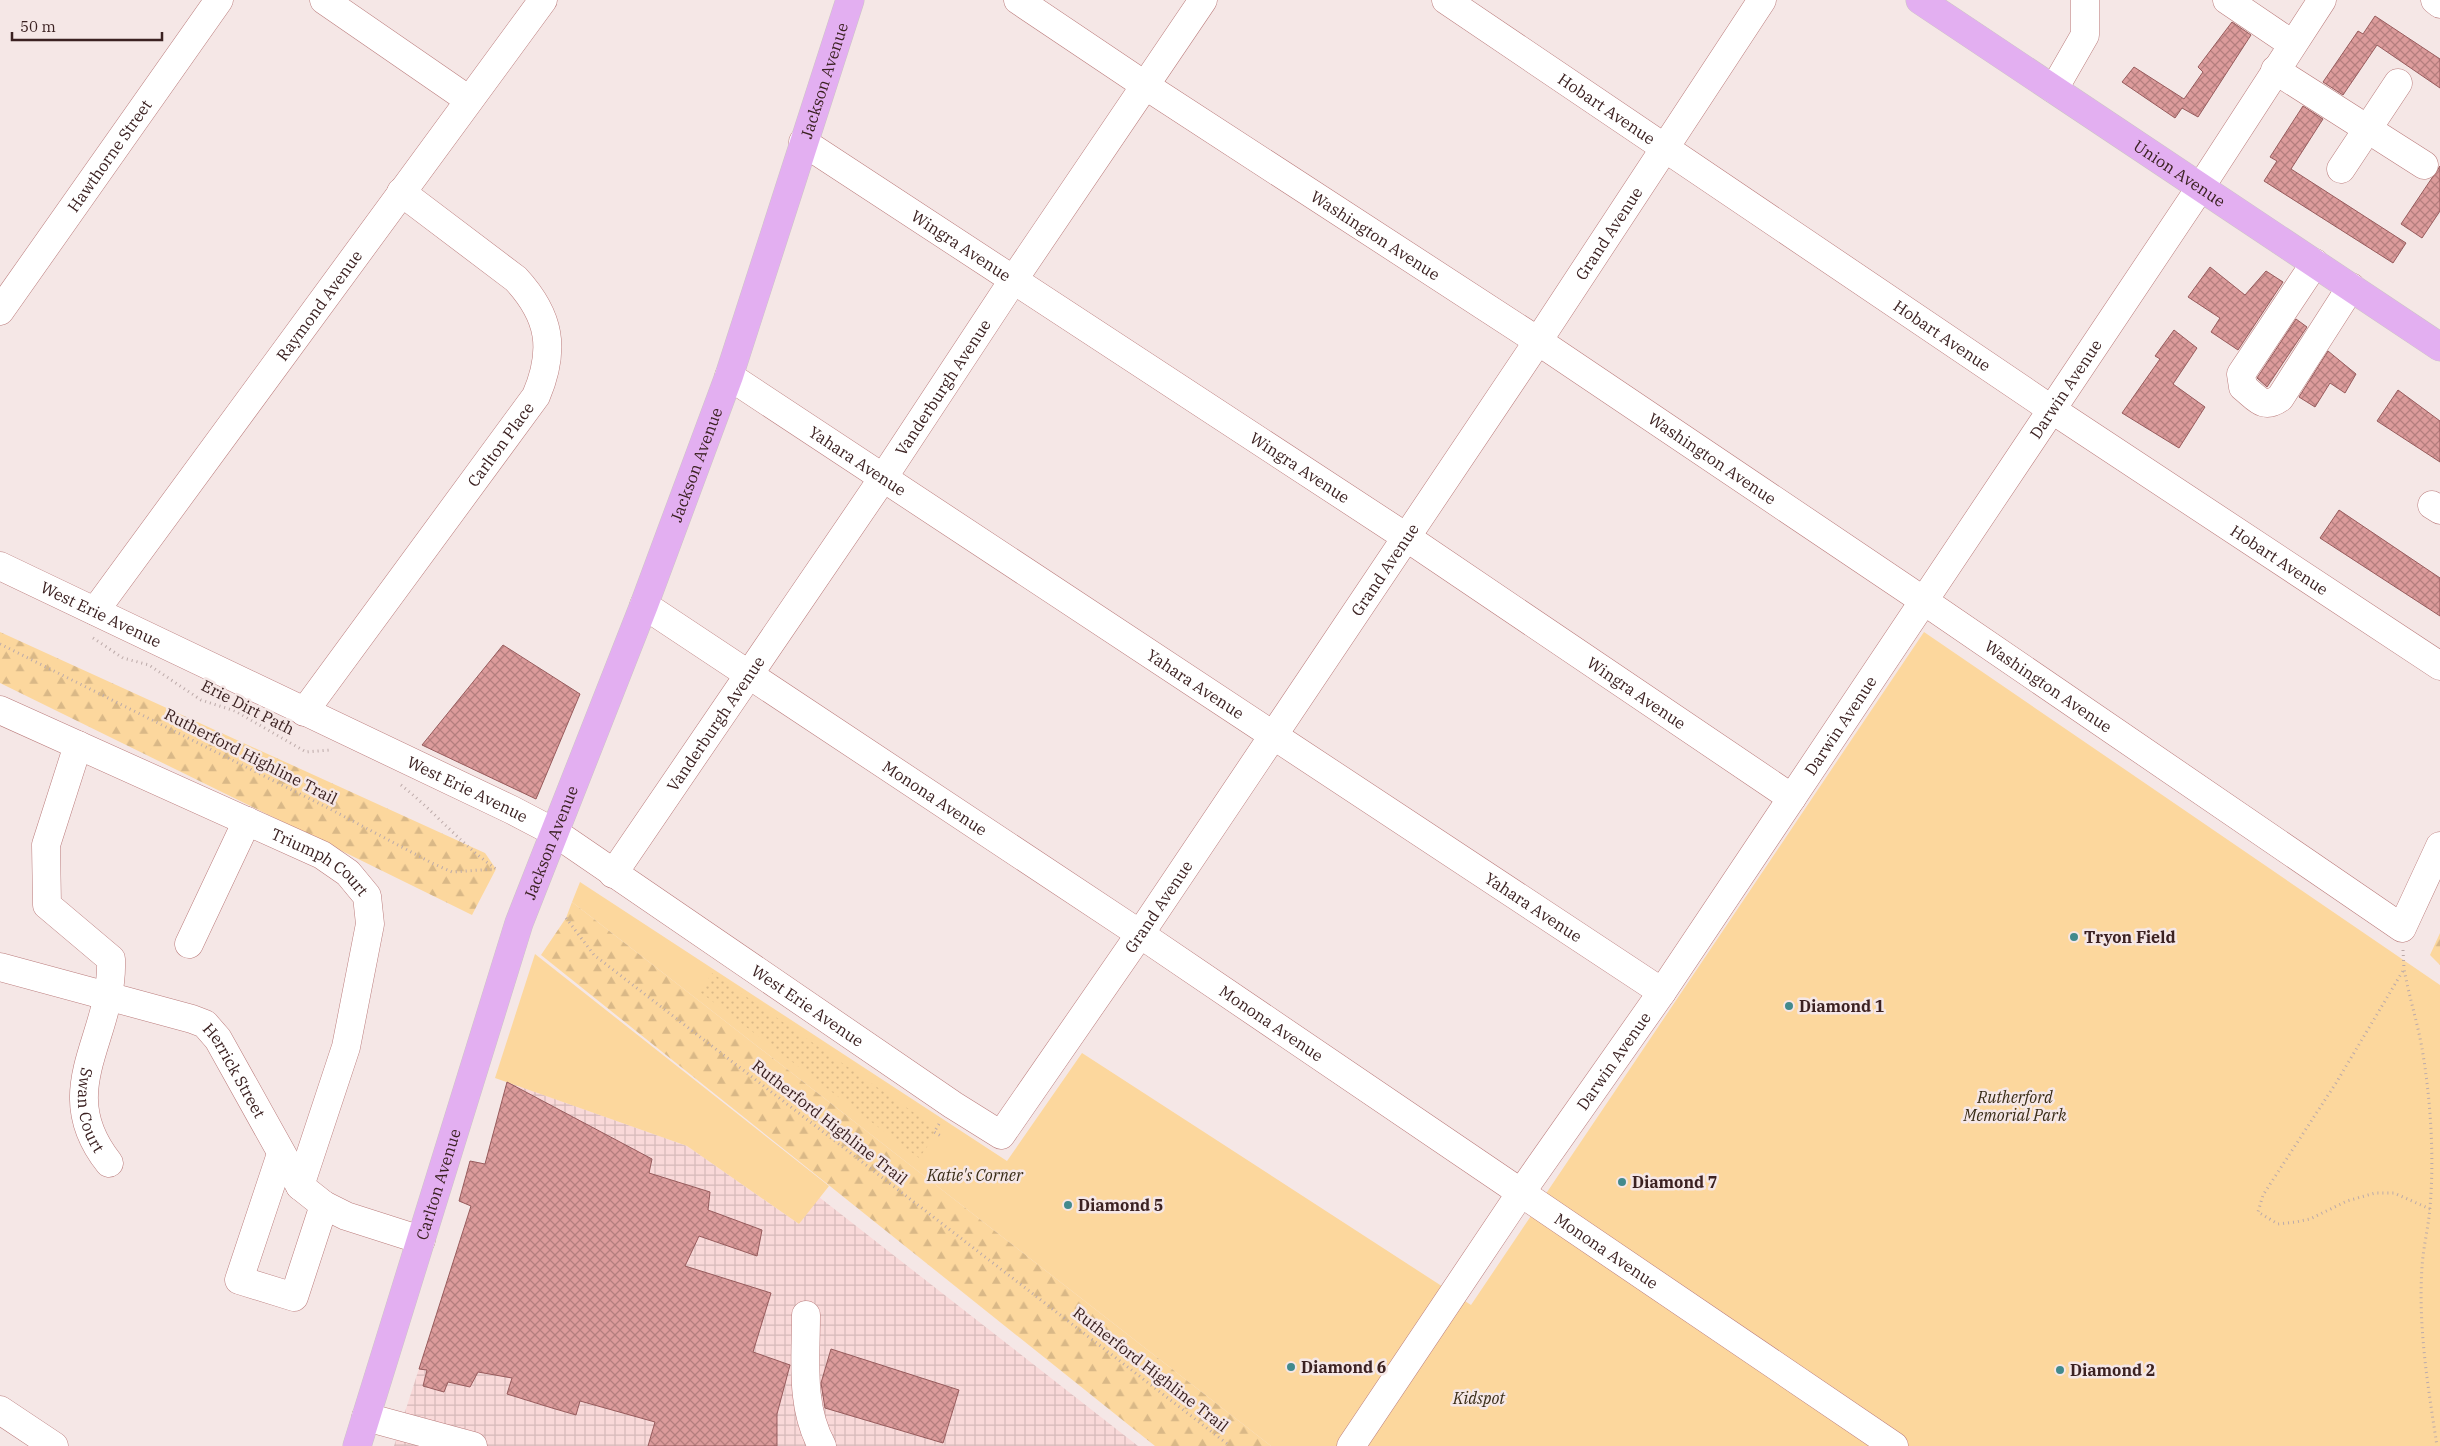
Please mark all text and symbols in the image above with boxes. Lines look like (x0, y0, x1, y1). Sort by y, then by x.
scale bar (12, 10, 162, 42)
text: 50 m (20, 17, 56, 36)
street label: Jackson Avenue (796, 20, 852, 141)
street label: Hobart Avenue (1554, 69, 1659, 149)
street label: Hawthorne Street (63, 95, 156, 216)
street label: Union Avenue (2130, 135, 2229, 211)
street label: Grand Avenue (1571, 183, 1647, 284)
street label: Washington Avenue (1307, 186, 1444, 285)
street label: Wingra Avenue (907, 206, 1015, 285)
street label: Raymond Avenue (272, 246, 366, 365)
street label: Hobart Avenue (1890, 296, 1995, 375)
street label: Vanderburgh Avenue (891, 315, 995, 459)
street label: Darwin Avenue (2025, 335, 2106, 442)
street label: Carlton Place (463, 398, 538, 491)
street label: Jackson Avenue (666, 405, 726, 525)
street label: Washington Avenue (1645, 408, 1780, 509)
street label: Yahara Avenue (805, 422, 910, 500)
street label: Wingra Avenue (1246, 428, 1353, 507)
street label: Grand Avenue (1346, 519, 1423, 620)
street label: Hobart Avenue (2227, 520, 2332, 599)
street label: West Erie Avenue (37, 577, 165, 651)
street label: Washington Avenue (1981, 636, 2116, 737)
street label: Yahara Avenue (1143, 645, 1248, 723)
street label: Vanderburgh Avenue (662, 652, 769, 795)
street label: Wingra Avenue (1583, 652, 1690, 733)
street label: Darwin Avenue (1800, 672, 1881, 779)
street label: Erie Dirt Path (198, 675, 298, 739)
street label: Rutherford Highline Trail (161, 704, 341, 808)
street label: West Erie Avenue (404, 752, 531, 827)
street label: Monona Avenue (879, 756, 991, 840)
street label: Jackson Avenue (519, 783, 582, 902)
street label: Triumph Court (268, 823, 373, 900)
street label: Grand Avenue (1120, 856, 1197, 957)
street label: Yahara Avenue (1481, 868, 1586, 946)
place label: Tryon Field (2084, 927, 2176, 947)
marker: Tryon Field (2068, 931, 2080, 943)
street label: West Erie Avenue (748, 960, 868, 1051)
street label: Monona Avenue (1216, 981, 1327, 1066)
place label: Diamond 1 (1799, 996, 1884, 1016)
marker: Diamond 1 (1783, 1000, 1795, 1012)
street label: Darwin Avenue (1572, 1008, 1655, 1114)
street label: Herrick Street (199, 1019, 270, 1122)
street label: Rutherford Highline Trail (748, 1055, 912, 1189)
street label: Swan Court (74, 1066, 109, 1156)
park label: Rutherford Memorial Park (1962, 1087, 2067, 1125)
street label: Carlton Avenue (411, 1126, 465, 1243)
park label: Katie's Corner (926, 1165, 1024, 1185)
place label: Diamond 7 (1632, 1172, 1717, 1192)
marker: Diamond 7 (1616, 1176, 1628, 1188)
place label: Diamond 5 (1078, 1195, 1163, 1215)
marker: Diamond 5 (1062, 1199, 1074, 1211)
street label: Monona Avenue (1551, 1208, 1662, 1293)
street label: Rutherford Highline Trail (1069, 1302, 1233, 1436)
place label: Diamond 6 (1301, 1357, 1386, 1377)
place label: Diamond 2 (2070, 1360, 2155, 1380)
marker: Diamond 6 (1285, 1361, 1297, 1373)
marker: Diamond 2 (2054, 1364, 2066, 1376)
park label: Kidspot (1452, 1388, 1506, 1408)

